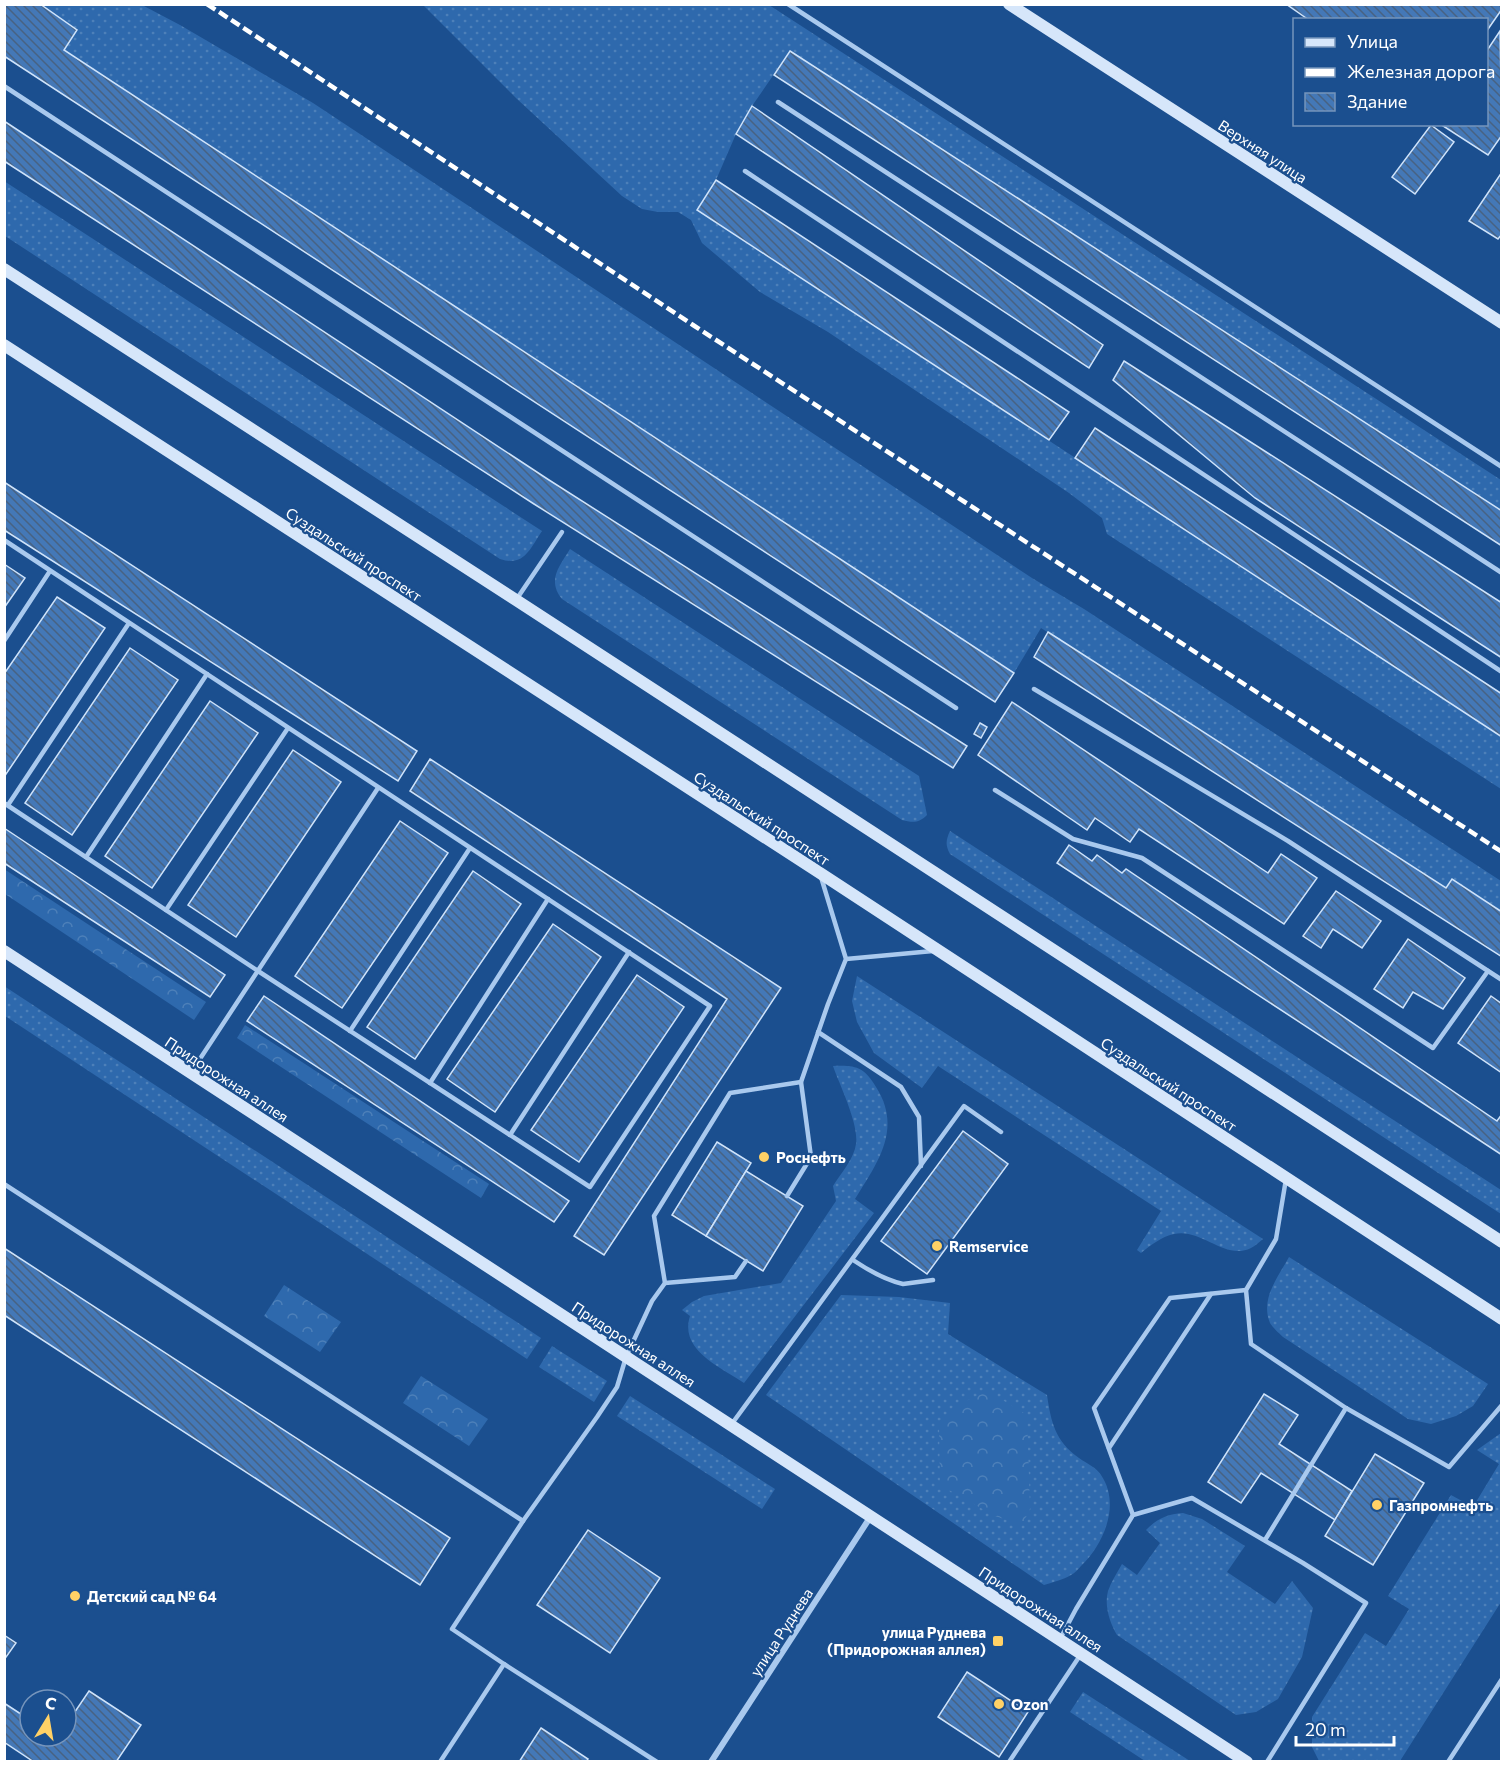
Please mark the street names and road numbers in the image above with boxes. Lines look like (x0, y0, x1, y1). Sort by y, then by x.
street label: Верхняя улица (1215, 116, 1311, 186)
street label: Суздальский проспект (283, 503, 425, 605)
street label: Суздальский проспект (691, 767, 833, 869)
street label: Придорожная аллея (162, 1032, 292, 1126)
street label: Суздальский проспект (1098, 1033, 1240, 1135)
street label: Придорожная аллея (569, 1297, 699, 1391)
street label: Придорожная аллея (976, 1562, 1106, 1656)
street label: улица Руднева (746, 1585, 816, 1679)

